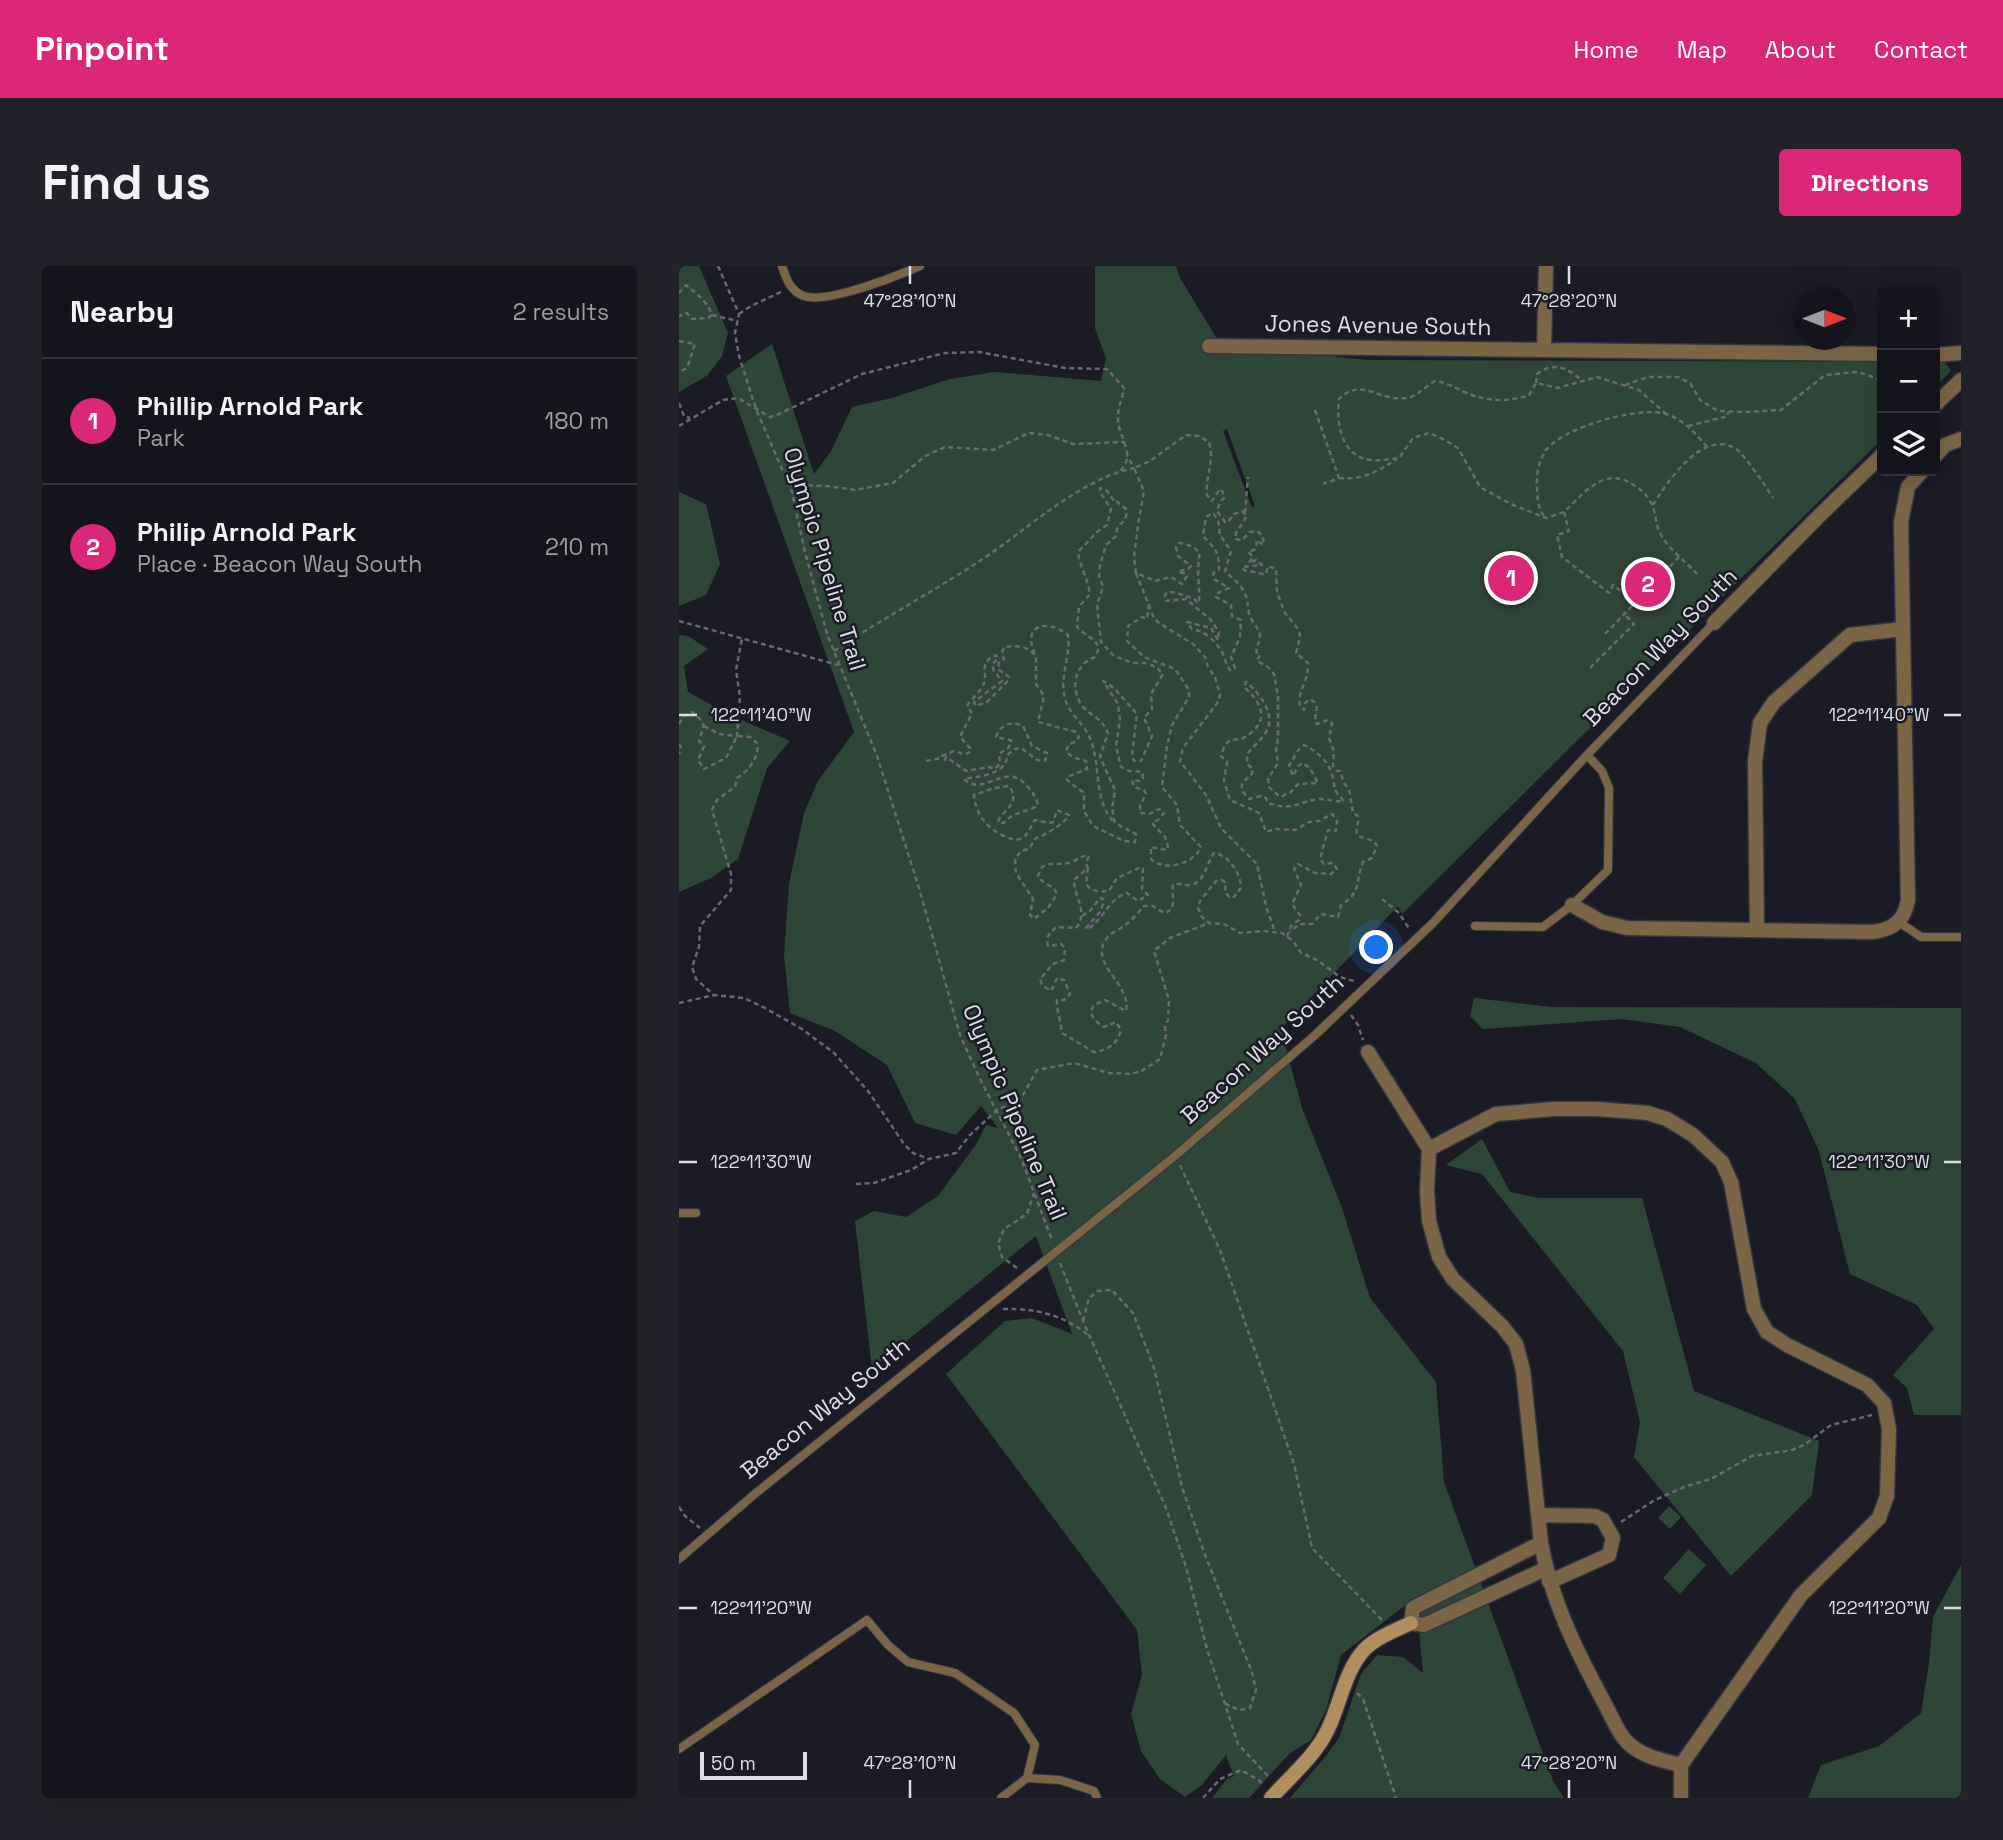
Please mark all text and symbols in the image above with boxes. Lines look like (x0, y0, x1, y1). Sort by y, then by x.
text: Pinpoint (35, 28, 169, 70)
text: Home (1573, 34, 1639, 65)
text: Map (1677, 34, 1727, 65)
text: About (1765, 34, 1836, 65)
text: Contact (1874, 34, 1968, 65)
button: Directions (1779, 149, 1961, 216)
text: Find us (42, 151, 211, 213)
north arrow (1793, 287, 1856, 350)
map controls (1877, 287, 1940, 476)
button: + (1877, 287, 1940, 350)
text: 47°28'10"N (864, 289, 956, 312)
text: 47°28'20"N (1521, 289, 1617, 312)
text: Nearby (70, 292, 174, 331)
text: 2 results (513, 297, 609, 327)
street label: Jones Avenue South (1264, 308, 1492, 342)
button: − (1877, 350, 1940, 413)
text: Phillip Arnold Park (137, 389, 364, 423)
text: 1 (88, 406, 98, 436)
text: 180 m (545, 406, 609, 436)
button: layers (1877, 413, 1940, 476)
text: Park (137, 423, 185, 453)
street label: Olympic Pipeline Trail (777, 444, 873, 674)
text: Philip Arnold Park (137, 515, 357, 549)
text: 2 (86, 532, 100, 562)
text: 210 m (545, 532, 609, 562)
text: Place · Beacon Way South (137, 549, 422, 579)
pin: 1 (1488, 552, 1534, 604)
pin: 2 (1625, 558, 1671, 610)
street label: Beacon Way South (1576, 561, 1744, 733)
text: 122°11'40"W (710, 703, 812, 726)
text: 122°11'40"W (1828, 703, 1930, 726)
your location (1359, 930, 1393, 964)
street label: Beacon Way South (1174, 968, 1350, 1130)
street label: Olympic Pipeline Trail (956, 999, 1074, 1225)
text: 122°11'30"W (710, 1150, 812, 1173)
text: 122°11'30"W (1828, 1150, 1930, 1173)
street label: Beacon Way South (734, 1330, 916, 1486)
text: 122°11'20"W (710, 1596, 812, 1619)
text: 122°11'20"W (1828, 1596, 1930, 1619)
scale bar (700, 1749, 807, 1781)
text: 50 m (711, 1751, 756, 1776)
text: 47°28'10"N (864, 1751, 956, 1774)
text: 47°28'20"N (1521, 1751, 1617, 1774)

